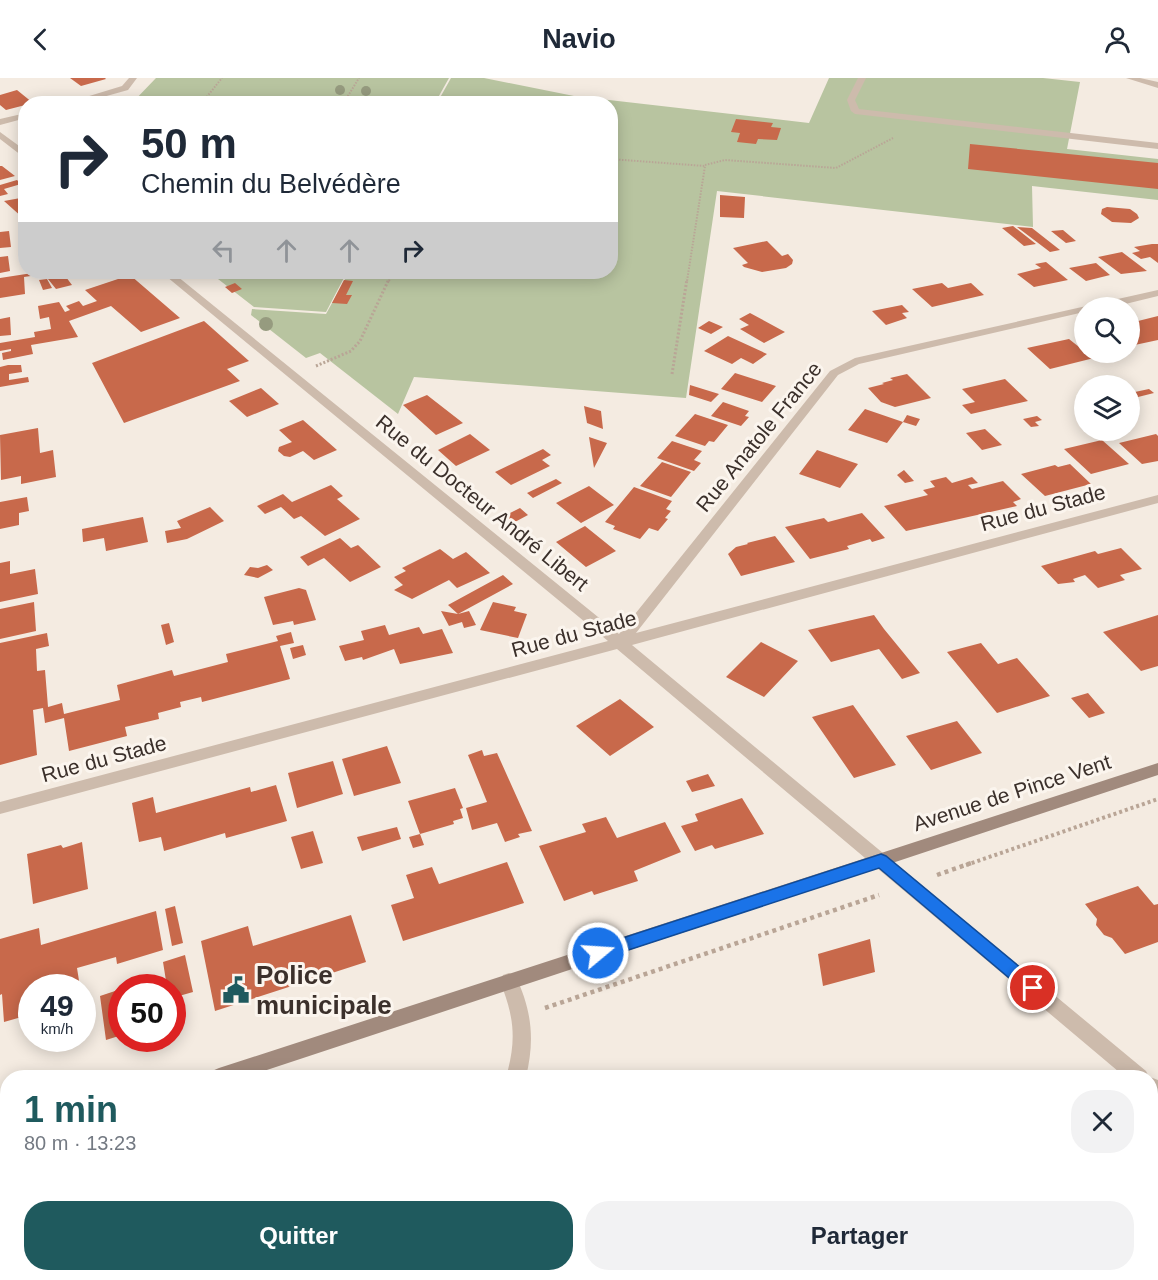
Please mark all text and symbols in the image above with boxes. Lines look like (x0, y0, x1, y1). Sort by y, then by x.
icon: back (24, 23, 57, 56)
icon: person (1101, 23, 1134, 56)
text: Navio (542, 24, 616, 54)
icon: right (42, 120, 120, 198)
text: 50 m (141, 120, 237, 167)
text: Chemin du Belvédère (141, 169, 401, 199)
icon: left (207, 234, 240, 267)
icon: ahead (270, 234, 303, 267)
icon: ahead (333, 234, 366, 267)
icon: right (396, 234, 429, 267)
map controls (1074, 297, 1140, 441)
button: search (1074, 297, 1140, 363)
street label: Rue Anatole France (691, 357, 826, 516)
button: layers (1074, 375, 1140, 441)
street label: Rue du Docteur André Libert (372, 410, 593, 595)
street label: Rue du Stade (978, 480, 1108, 535)
street label: Rue du Stade (509, 606, 639, 661)
street label: Rue du Stade (39, 731, 169, 786)
street label: Avenue de Pince Vent (910, 750, 1114, 835)
position arrow (566, 921, 630, 985)
place label: Police municipale (256, 960, 392, 1020)
pin (1007, 962, 1058, 1013)
icon: arrive (1016, 971, 1049, 1004)
speed limit sign: 50 (108, 974, 186, 1052)
public building icon: Police municipale (221, 975, 251, 1005)
text: 49 (40, 989, 74, 1022)
text: km/h (41, 1020, 73, 1037)
text: 1 min (24, 1089, 118, 1130)
button: close (1071, 1090, 1134, 1153)
text: 80 m · 13:23 (24, 1132, 136, 1154)
button: Quitter (24, 1201, 573, 1270)
button: Partager (585, 1201, 1134, 1270)

